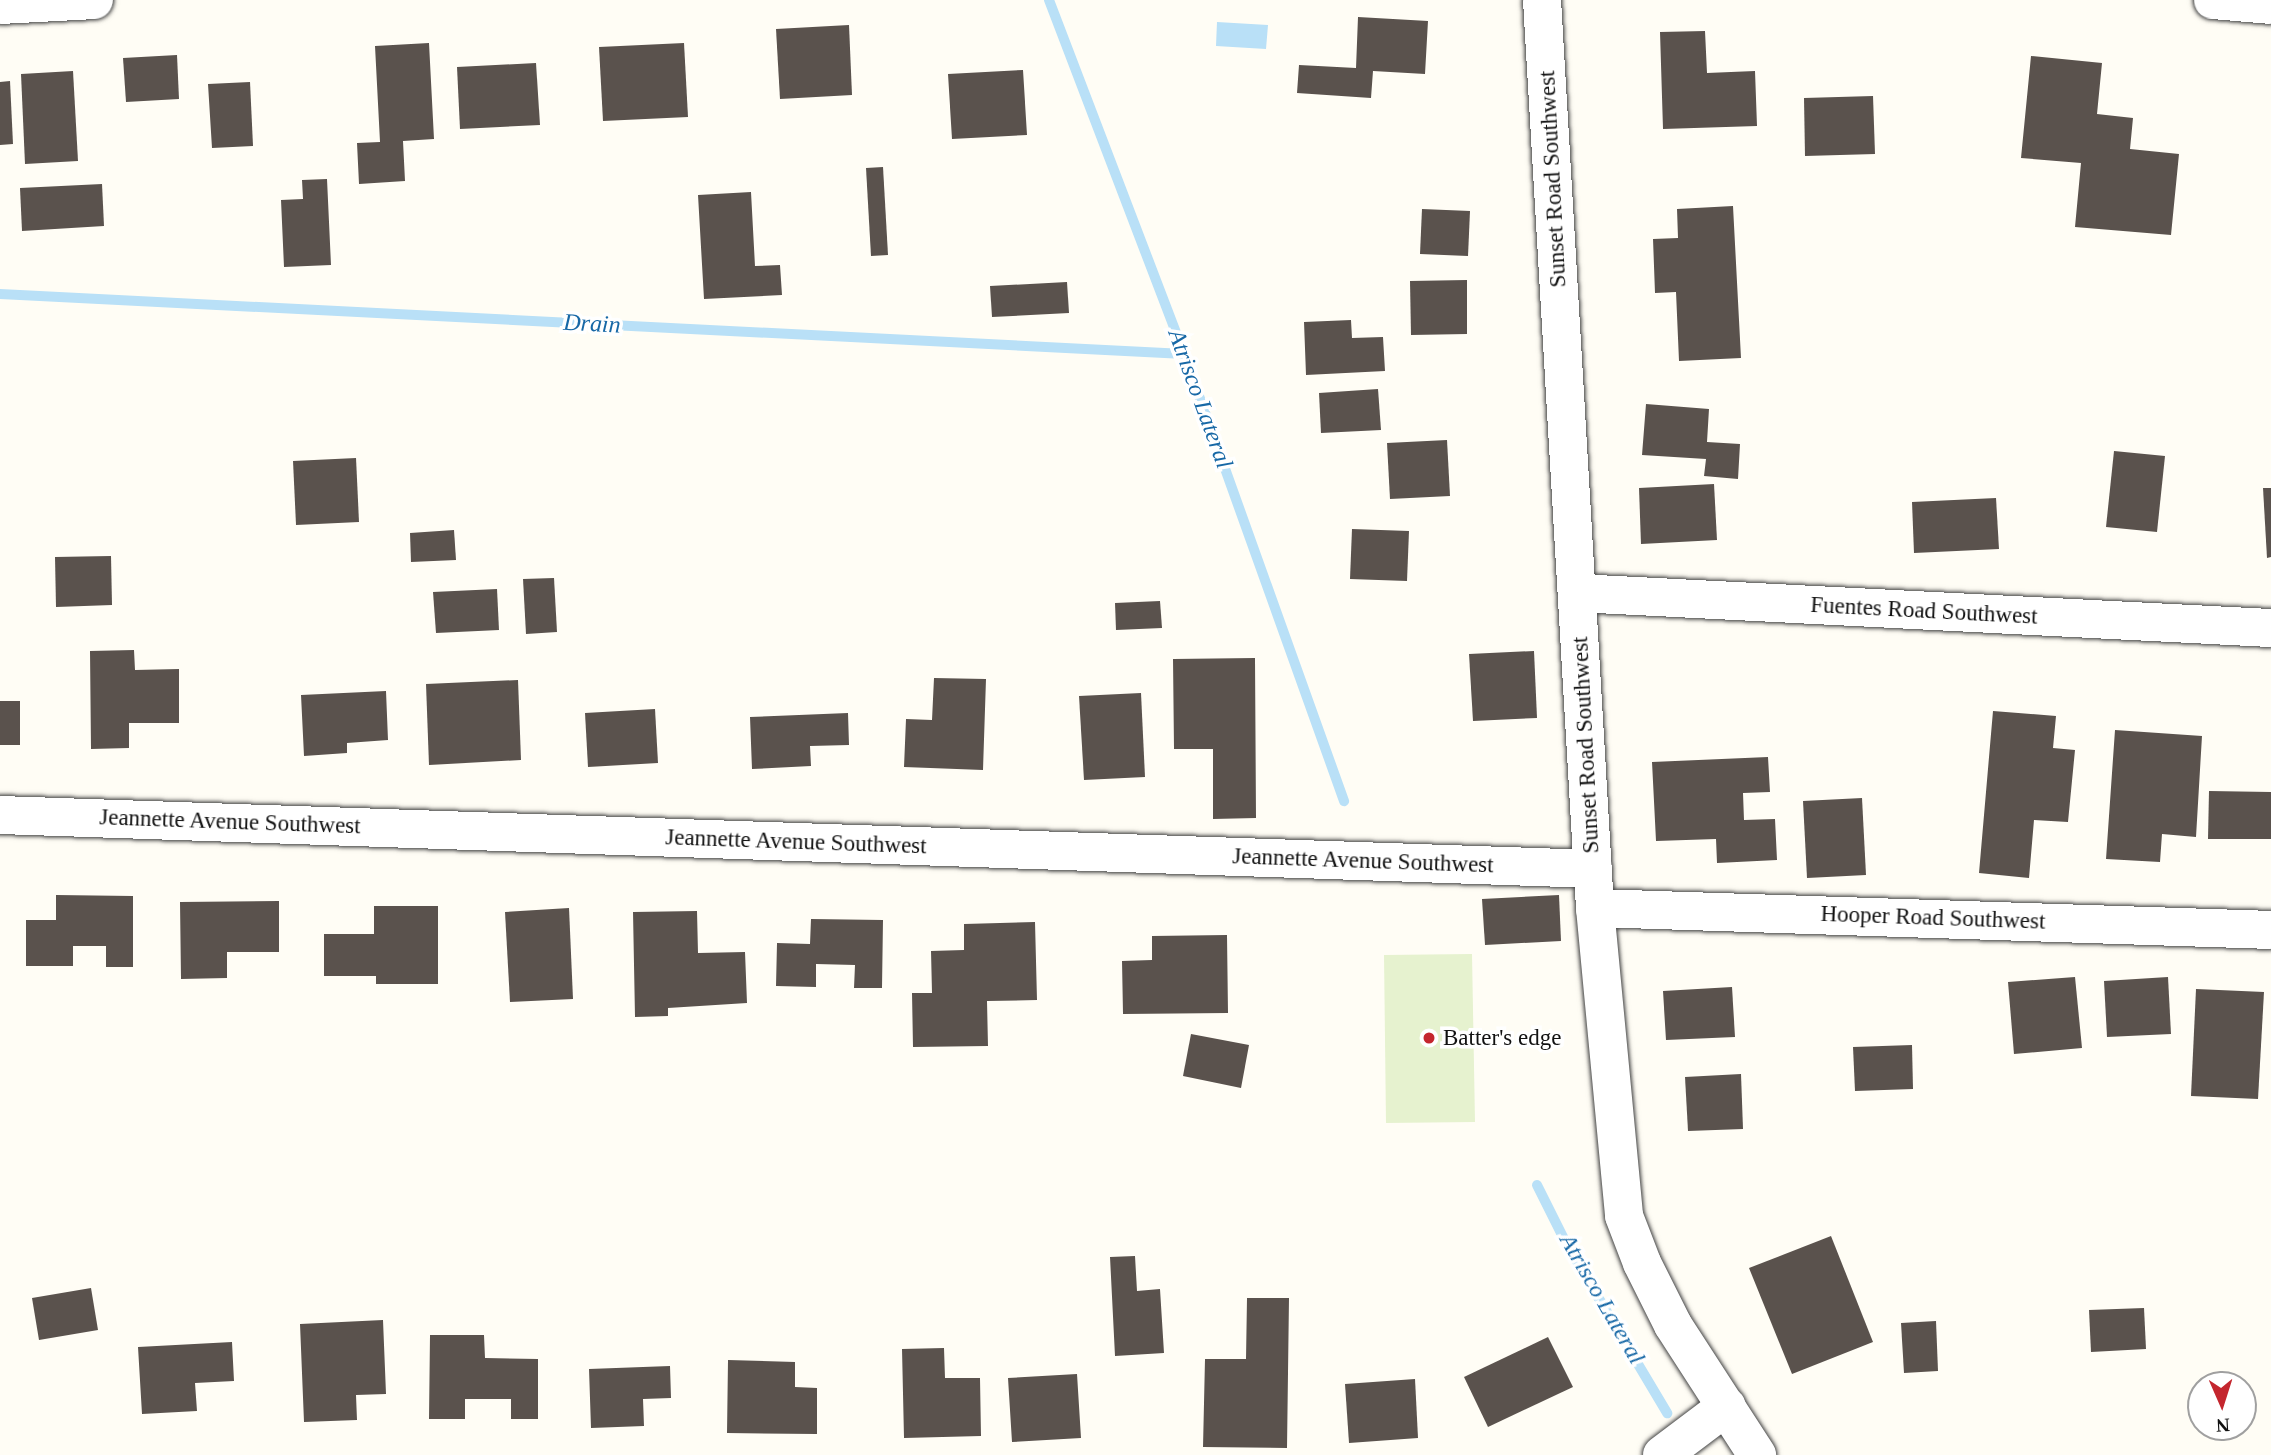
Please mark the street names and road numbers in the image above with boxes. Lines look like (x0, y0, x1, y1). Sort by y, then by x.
street label: Sunset Road Southwest (1534, 70, 1572, 288)
street label: Fuentes Road Southwest (1810, 591, 2038, 631)
street label: Sunset Road Southwest (1567, 636, 1605, 854)
street label: Jeannette Avenue Southwest (98, 804, 362, 840)
street label: Jeannette Avenue Southwest (664, 824, 928, 860)
street label: Jeannette Avenue Southwest (1231, 843, 1495, 879)
street label: Hooper Road Southwest (1820, 900, 2046, 936)

